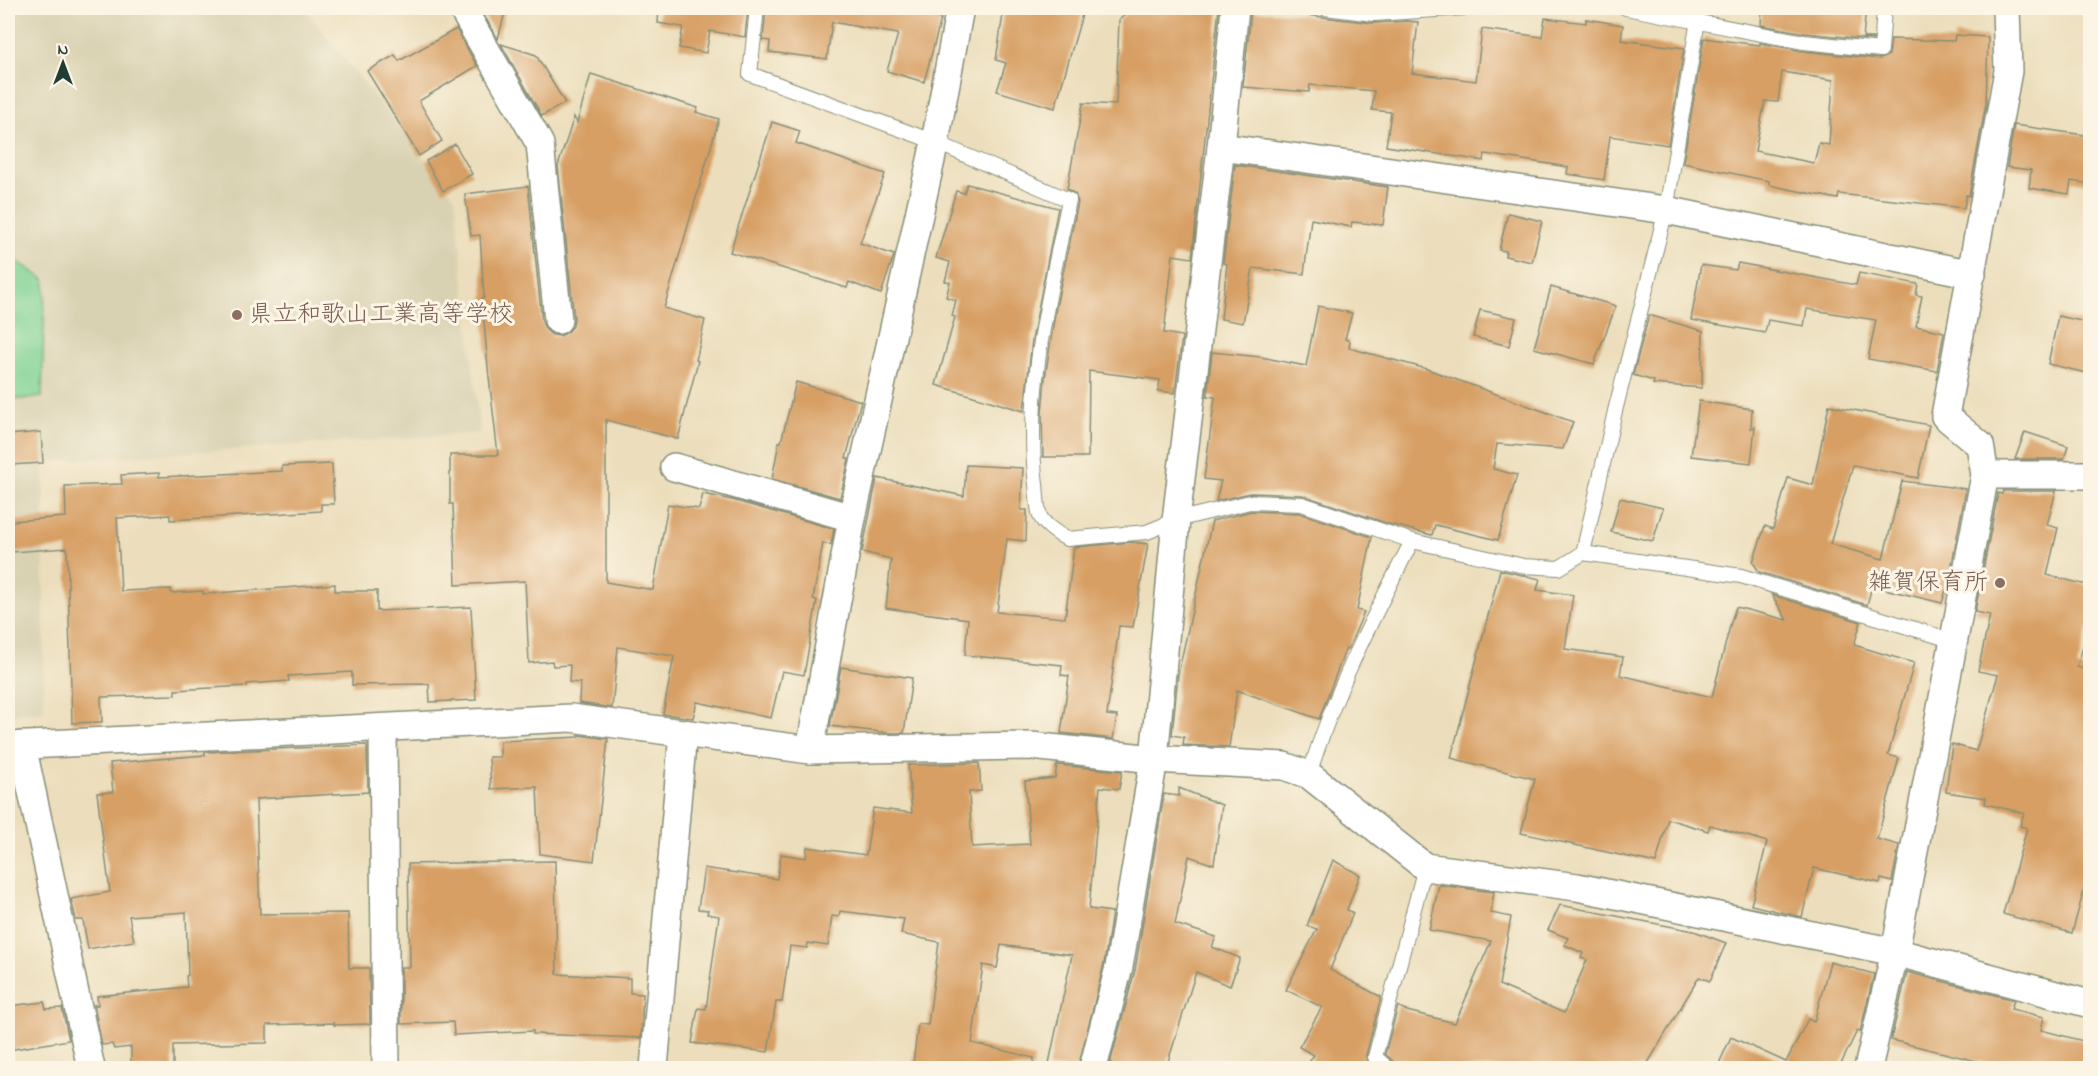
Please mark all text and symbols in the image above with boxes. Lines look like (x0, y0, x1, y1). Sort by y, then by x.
north arrow (33, 33, 93, 93)
text: N (58, 38, 69, 62)
place label: 県立和歌山工業高等学校 (249, 298, 513, 333)
marker: 県立和歌山工業高等学校 (230, 308, 244, 322)
place label: 雑賀保育所 (1868, 566, 1988, 601)
marker: 雑賀保育所 (1993, 576, 2007, 590)

